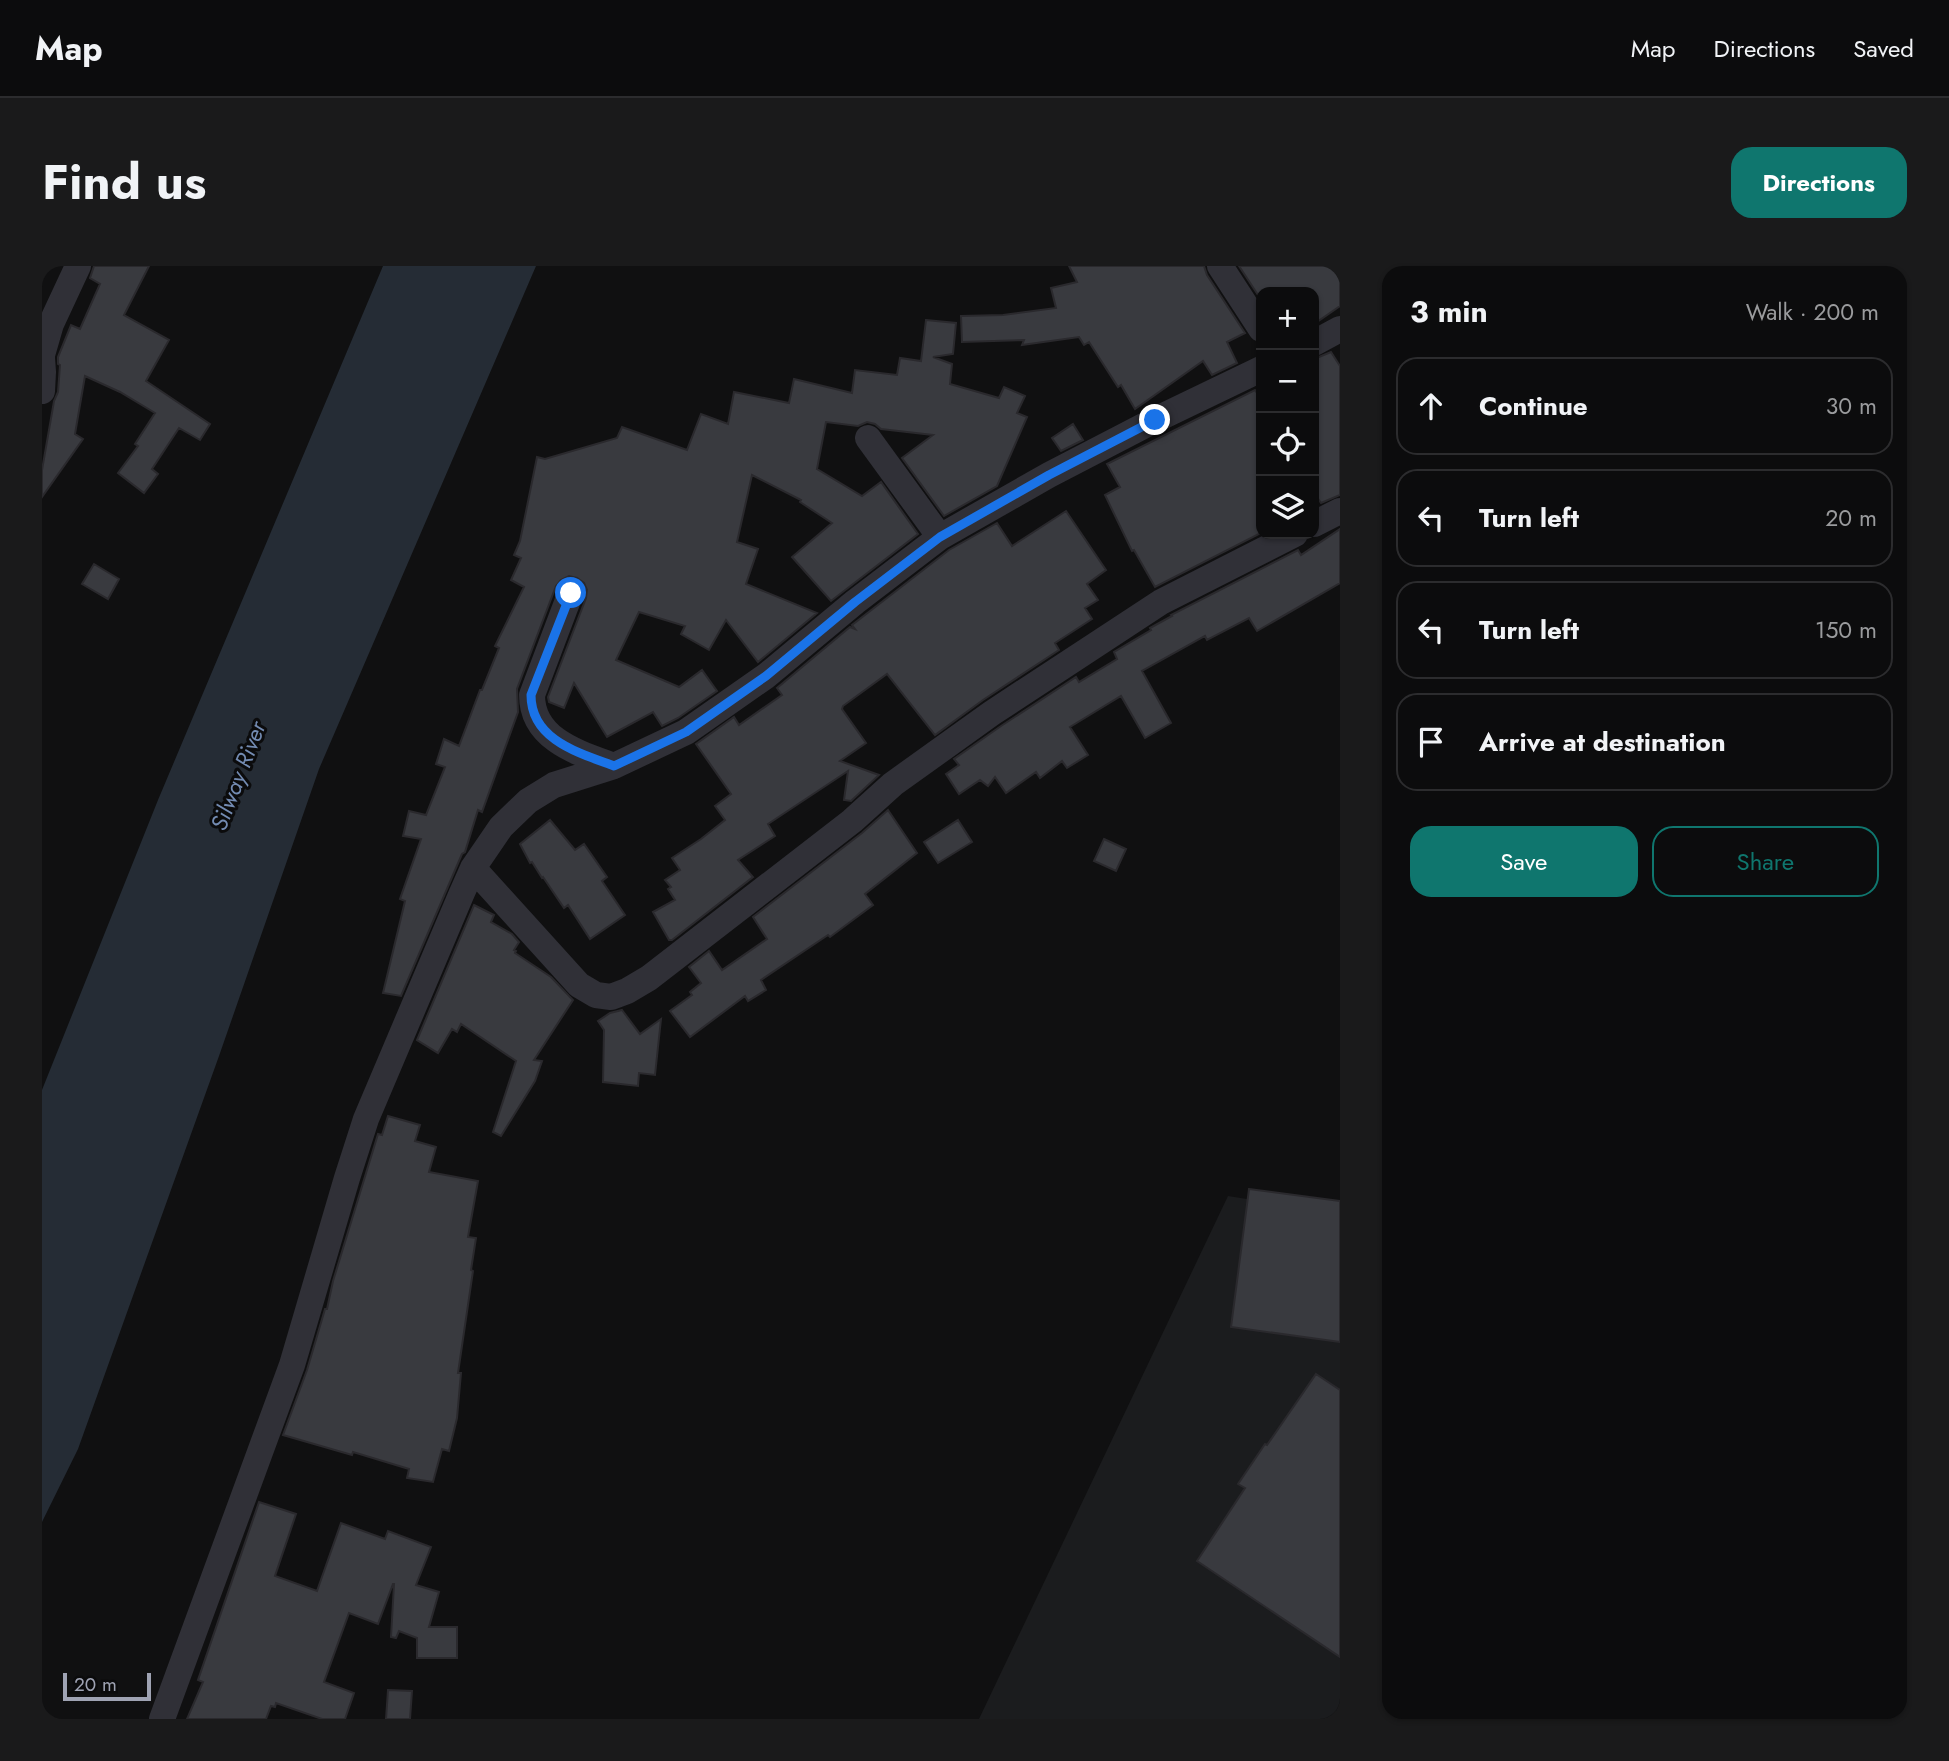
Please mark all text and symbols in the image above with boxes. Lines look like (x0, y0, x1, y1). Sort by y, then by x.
text: Map (35, 25, 103, 72)
text: Map (1631, 31, 1676, 66)
text: Directions (1714, 31, 1815, 66)
text: Saved (1853, 31, 1914, 66)
text: Find us (42, 147, 206, 217)
button: Directions (1731, 147, 1907, 218)
map controls (1256, 287, 1319, 539)
button: + (1256, 287, 1319, 350)
text: 3 min (1410, 290, 1488, 333)
text: Walk · 200 m (1746, 295, 1879, 329)
button: − (1256, 350, 1319, 413)
icon: ahead (1412, 387, 1450, 425)
text: Continue (1479, 387, 1588, 425)
text: 30 m (1826, 389, 1877, 423)
route end (1139, 404, 1170, 435)
button: locate (1256, 413, 1319, 476)
button: layers (1256, 476, 1319, 539)
icon: left (1412, 499, 1450, 537)
text: Turn left (1479, 499, 1579, 537)
text: 20 m (1825, 501, 1877, 535)
route start (555, 577, 586, 608)
icon: left (1412, 611, 1450, 649)
text: Turn left (1479, 611, 1579, 649)
text: 150 m (1815, 613, 1877, 647)
water label: Silway River (202, 715, 275, 836)
icon: arrive (1412, 723, 1450, 761)
text: Arrive at destination (1479, 723, 1726, 761)
button: Save (1410, 826, 1638, 897)
button: Share (1652, 826, 1879, 897)
scale bar (63, 1670, 150, 1702)
text: 20 m (74, 1671, 117, 1698)

